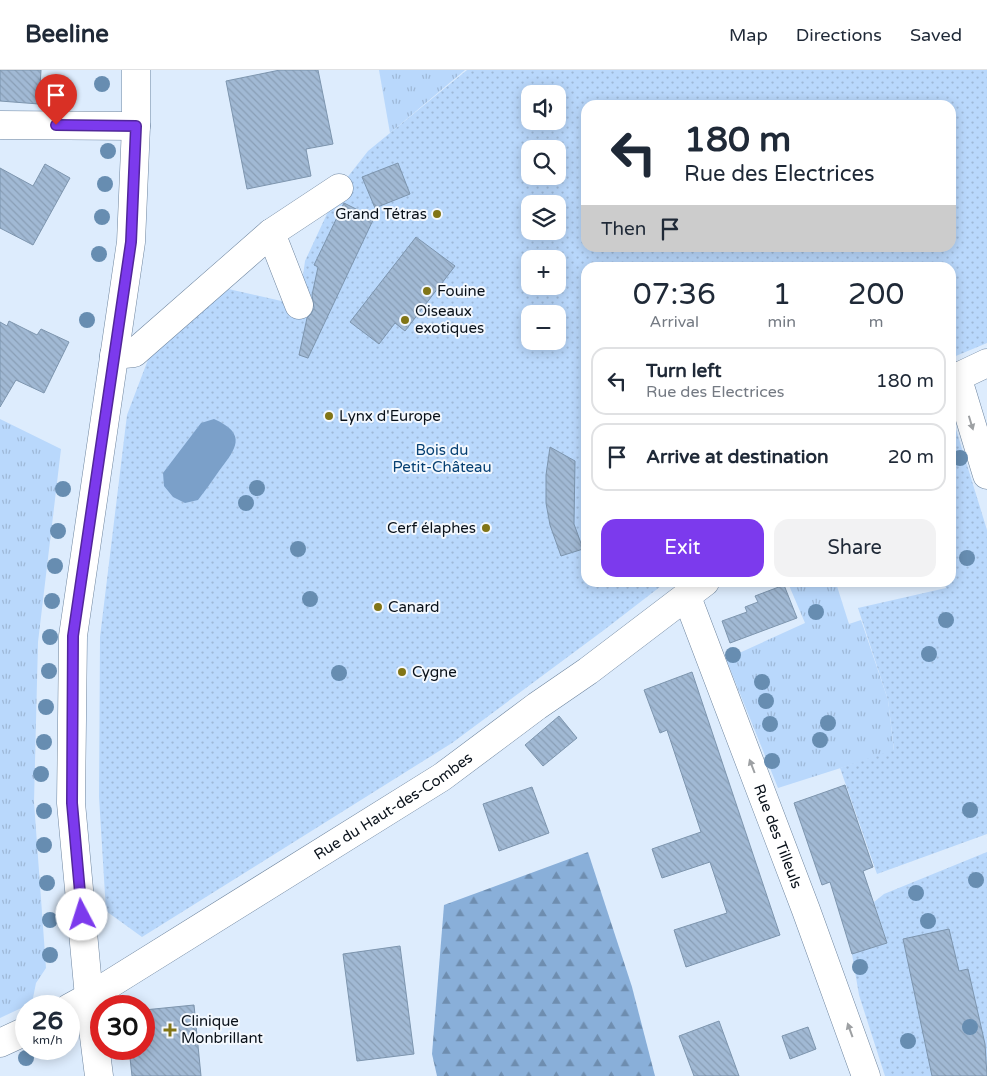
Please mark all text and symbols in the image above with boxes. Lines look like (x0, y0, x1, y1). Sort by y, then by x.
text: Beeline (25, 20, 109, 49)
text: Map (729, 24, 768, 46)
text: Directions (796, 24, 882, 46)
text: Saved (910, 24, 962, 46)
pin (35, 74, 77, 125)
icon: arrive (42, 81, 70, 109)
map controls (521, 85, 566, 350)
button: sound (521, 85, 566, 130)
text: 180 m (684, 119, 791, 161)
icon: left (601, 120, 666, 185)
button: search (521, 140, 566, 185)
text: Rue des Electrices (684, 161, 875, 187)
button: layers (521, 195, 566, 240)
place label: Grand Tétras (335, 205, 427, 223)
marker: Grand Tétras (431, 208, 443, 220)
icon: arrive (656, 215, 684, 243)
text: Then (601, 218, 646, 240)
button: + (521, 250, 566, 295)
text: 07:36 (633, 276, 716, 313)
text: 1 (772, 276, 791, 313)
text: 200 (848, 276, 904, 313)
place label: Fouine (437, 282, 485, 300)
marker: Fouine (421, 285, 433, 297)
place label: Oiseaux exotiques (415, 302, 484, 337)
button: − (521, 305, 566, 350)
text: Arrival (650, 312, 699, 332)
text: min (768, 312, 796, 332)
text: m (869, 312, 883, 332)
marker: Oiseaux exotiques (399, 314, 411, 326)
text: Turn left (646, 360, 722, 382)
icon: left (603, 367, 631, 395)
text: 180 m (876, 370, 934, 392)
text: Rue des Electrices (646, 382, 785, 402)
place label: Lynx d'Europe (339, 407, 441, 425)
marker: Lynx d'Europe (323, 410, 335, 422)
one-way arrow (968, 416, 976, 431)
park label: Bois du Petit-Château (392, 441, 492, 476)
icon: arrive (603, 443, 631, 471)
text: Arrive at destination (646, 446, 829, 468)
text: 20 m (888, 446, 934, 468)
place label: Cerf élaphes (387, 519, 476, 537)
button: Exit (601, 519, 764, 577)
button: Share (774, 519, 936, 577)
marker: Cerf élaphes (480, 522, 492, 534)
place label: Canard (388, 598, 439, 616)
marker: Canard (372, 601, 384, 613)
place label: Cygne (412, 663, 457, 681)
marker: Cygne (396, 666, 408, 678)
street label: Rue du Haut-des-Combes (311, 748, 476, 864)
one-way arrow (748, 758, 756, 773)
street label: Rue des Tilleuls (750, 782, 806, 891)
position arrow (55, 888, 107, 940)
speed limit sign: 30 (90, 995, 155, 1060)
text: 26 (32, 1006, 63, 1036)
place label: Clinique Monbrillant (181, 1012, 263, 1047)
one-way arrow (846, 1022, 854, 1037)
marker: Clinique Monbrillant (163, 1023, 177, 1037)
text: km/h (32, 1033, 63, 1047)

